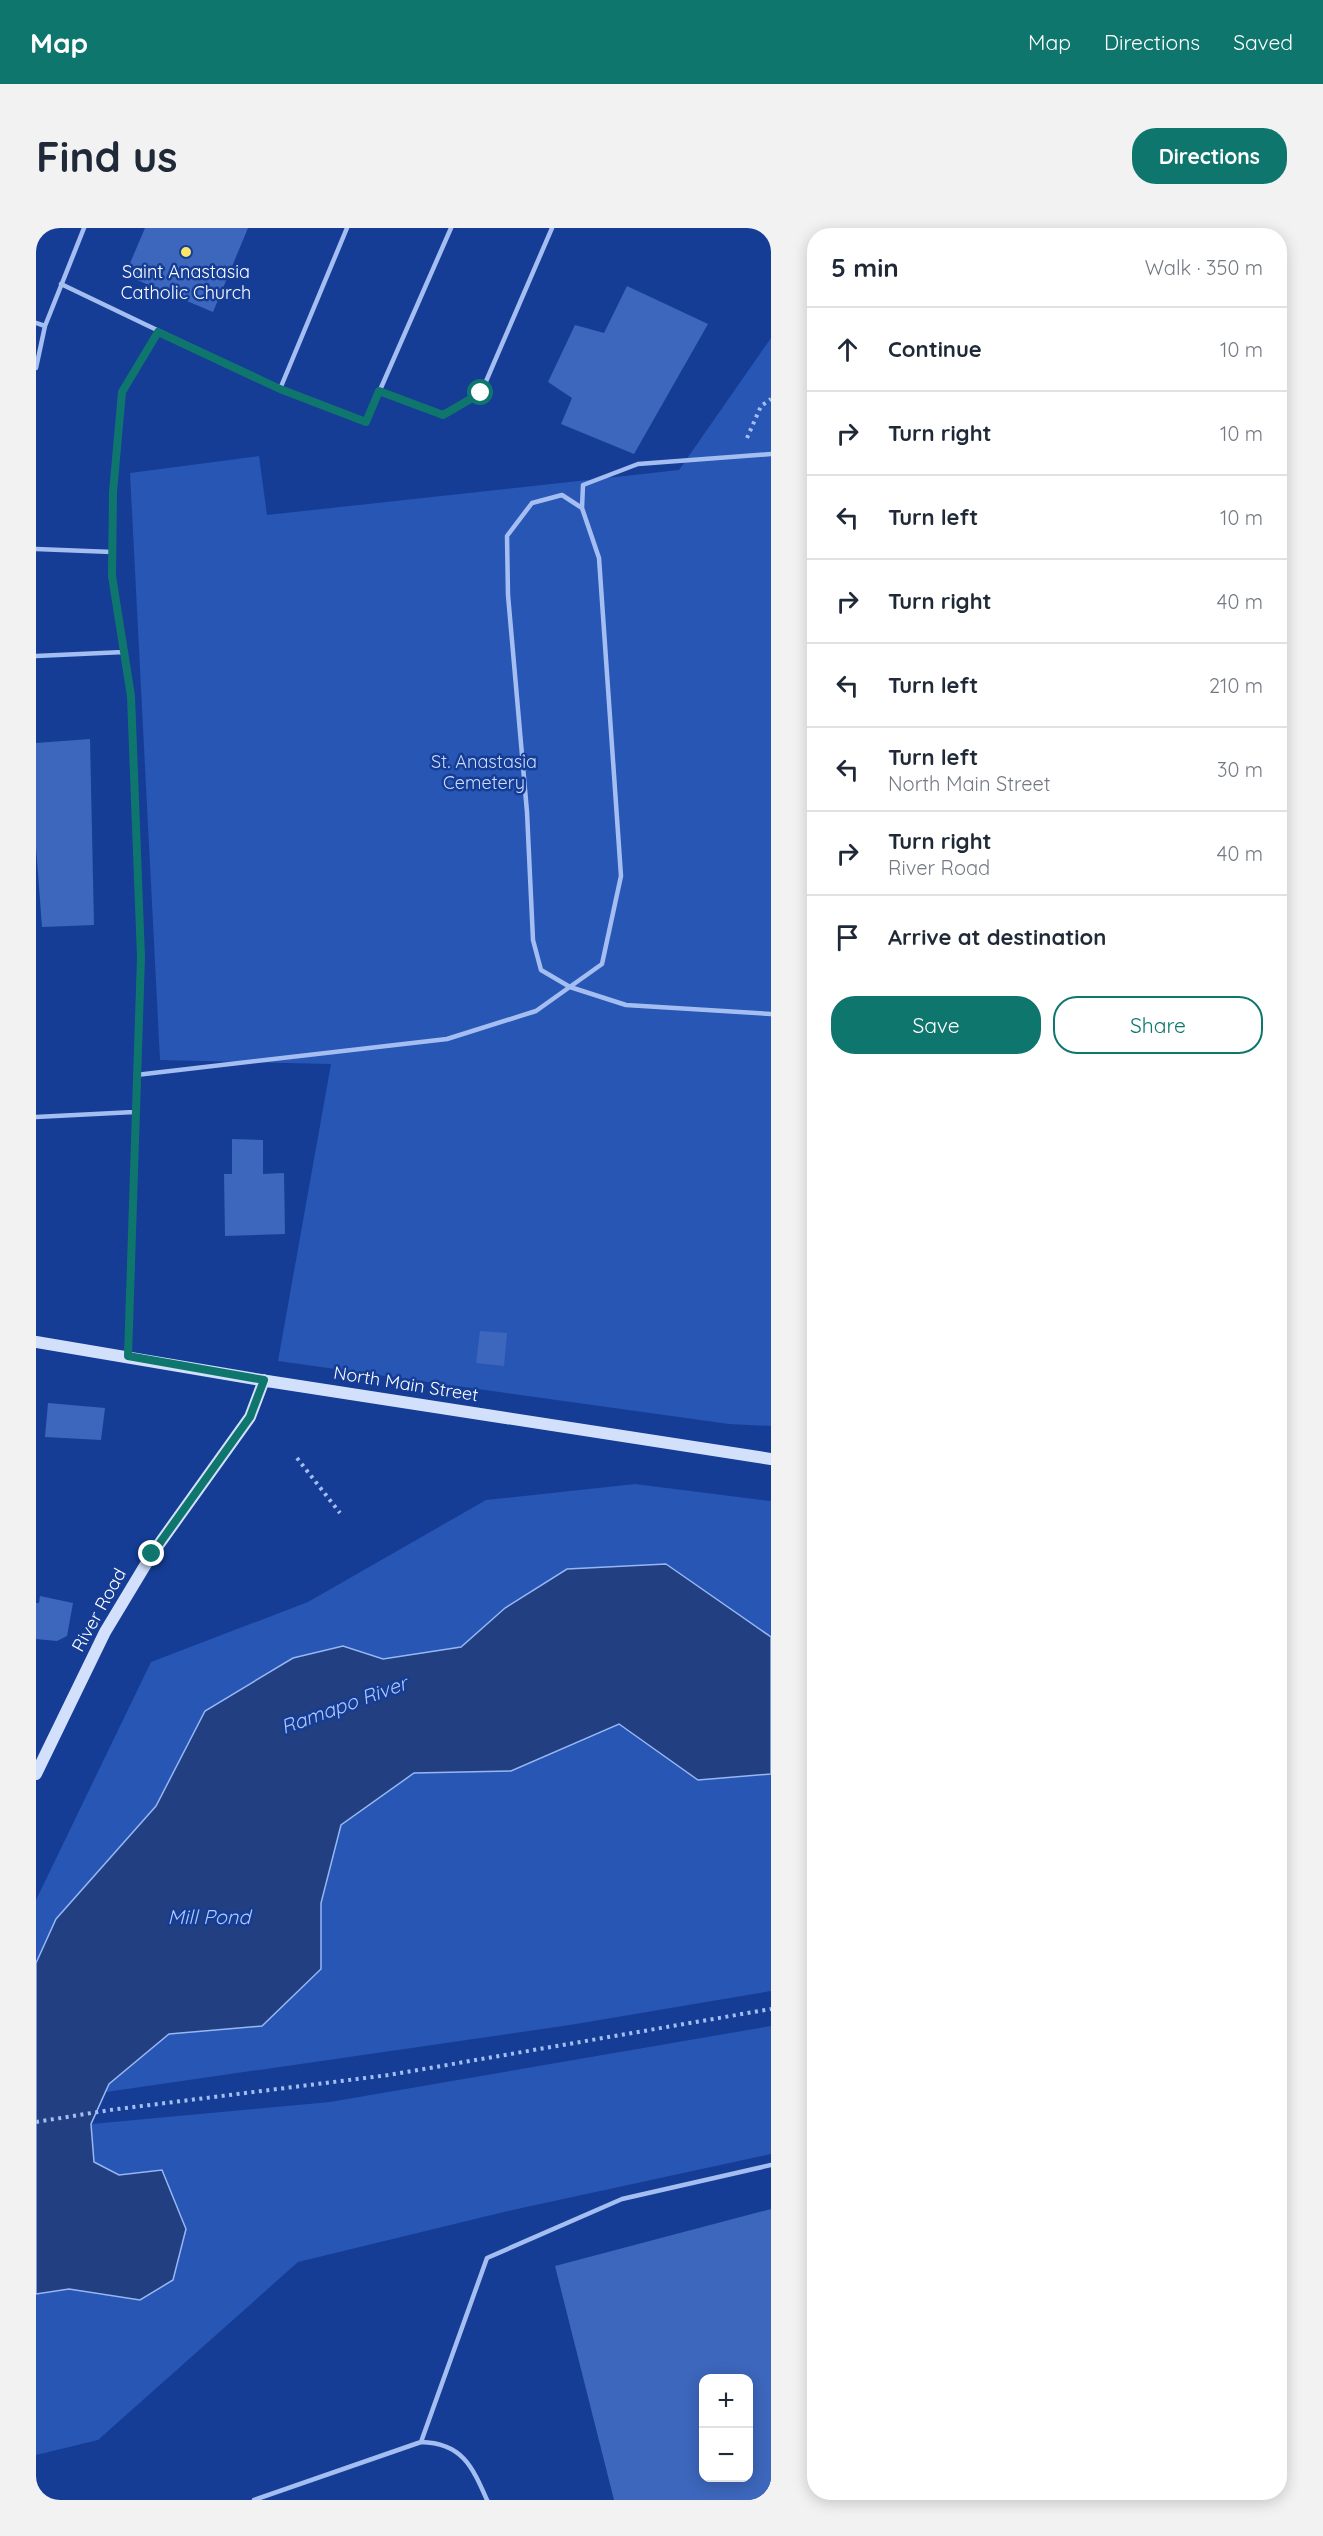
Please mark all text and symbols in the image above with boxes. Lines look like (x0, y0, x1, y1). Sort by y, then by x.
text: Map (30, 25, 88, 60)
text: Map (1028, 29, 1071, 55)
text: Directions (1104, 29, 1200, 55)
text: Saved (1233, 29, 1293, 55)
button: Directions (1132, 128, 1287, 184)
text: Find us (36, 130, 178, 183)
marker: Saint Anastasia Catholic Church (179, 245, 193, 259)
text: 5 min (831, 251, 899, 284)
text: Walk · 350 m (1145, 255, 1263, 280)
place label: Saint Anastasia Catholic Church (121, 260, 251, 304)
icon: ahead (831, 333, 864, 366)
text: Continue (888, 335, 982, 363)
text: 10 m (1220, 337, 1263, 362)
route start (467, 379, 493, 405)
icon: right (831, 417, 864, 450)
text: Turn right (888, 419, 992, 447)
text: 10 m (1220, 421, 1263, 446)
icon: left (831, 501, 864, 534)
text: Turn left (888, 503, 978, 531)
text: 10 m (1220, 505, 1263, 530)
icon: right (831, 585, 864, 618)
text: Turn right (888, 587, 992, 615)
text: 40 m (1217, 589, 1263, 614)
icon: left (831, 669, 864, 702)
text: Turn left (888, 671, 978, 699)
text: 210 m (1209, 673, 1263, 698)
text: Turn left (888, 743, 978, 771)
park label: St. Anastasia Cemetery (431, 750, 537, 794)
icon: left (831, 753, 864, 786)
text: 30 m (1217, 757, 1263, 782)
text: North Main Street (888, 771, 1051, 796)
text: Turn right (888, 827, 992, 855)
icon: right (831, 837, 864, 870)
text: 40 m (1217, 841, 1263, 866)
text: River Road (888, 855, 990, 880)
icon: arrive (831, 921, 864, 954)
text: Arrive at destination (888, 923, 1106, 951)
button: Save (831, 996, 1041, 1054)
button: Share (1053, 996, 1263, 1054)
street label: North Main Street (332, 1361, 480, 1406)
route end (138, 1540, 164, 1566)
street label: River Road (66, 1564, 131, 1656)
water label: Ramapo River (277, 1669, 413, 1739)
water label: Mill Pond (168, 1904, 253, 1929)
map controls (699, 2374, 753, 2482)
button: + (699, 2374, 753, 2428)
button: − (699, 2428, 753, 2482)

